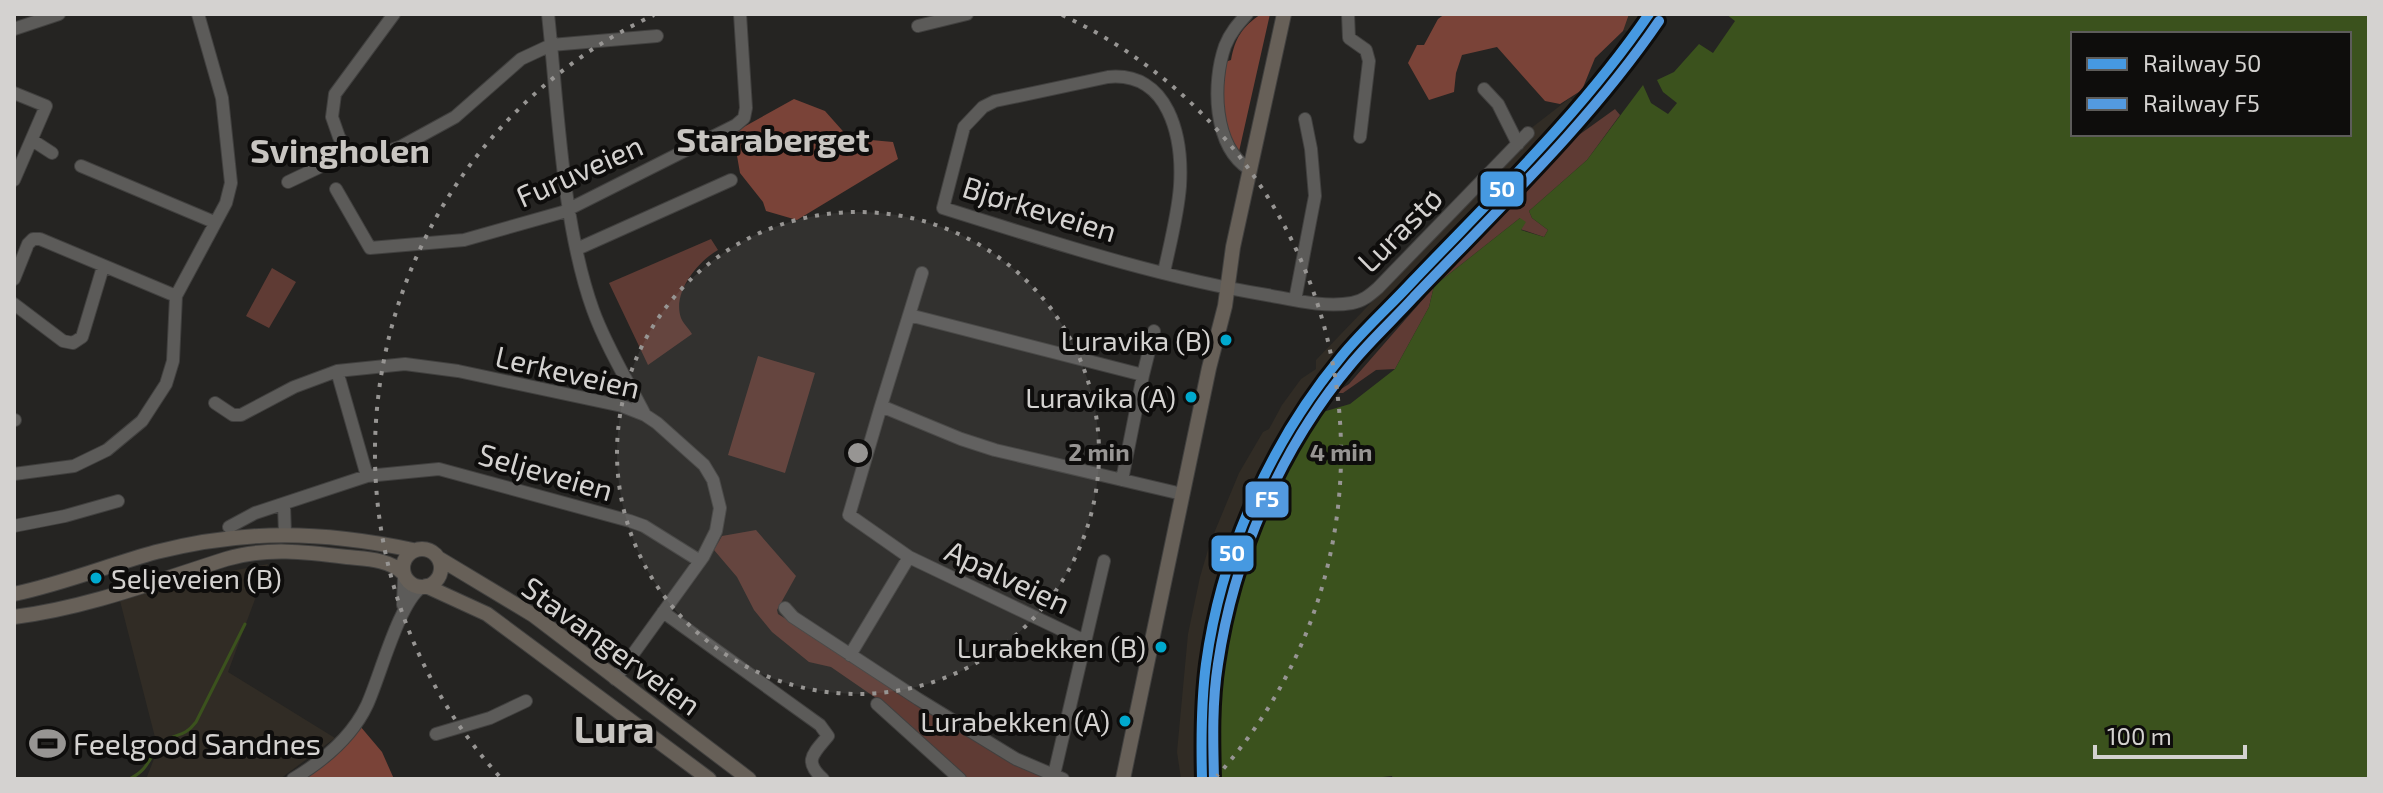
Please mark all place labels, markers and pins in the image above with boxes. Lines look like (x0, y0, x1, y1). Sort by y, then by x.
place label: Luravika (B) (1061, 323, 1211, 357)
marker: Luravika (B) (1218, 332, 1234, 348)
place label: Luravika (A) (1025, 380, 1176, 414)
marker: Luravika (A) (1183, 389, 1199, 405)
centre of rings (844, 439, 872, 467)
place label: Seljeveien (B) (111, 561, 282, 595)
marker: Seljeveien (B) (88, 570, 104, 586)
place label: Lurabekken (B) (957, 630, 1146, 664)
marker: Lurabekken (B) (1153, 639, 1169, 655)
place label: Lurabekken (A) (920, 704, 1110, 738)
marker: Lurabekken (A) (1117, 713, 1133, 729)
sports icon: Feelgood Sandnes (28, 724, 66, 762)
place label: Feelgood Sandnes (73, 725, 321, 761)

